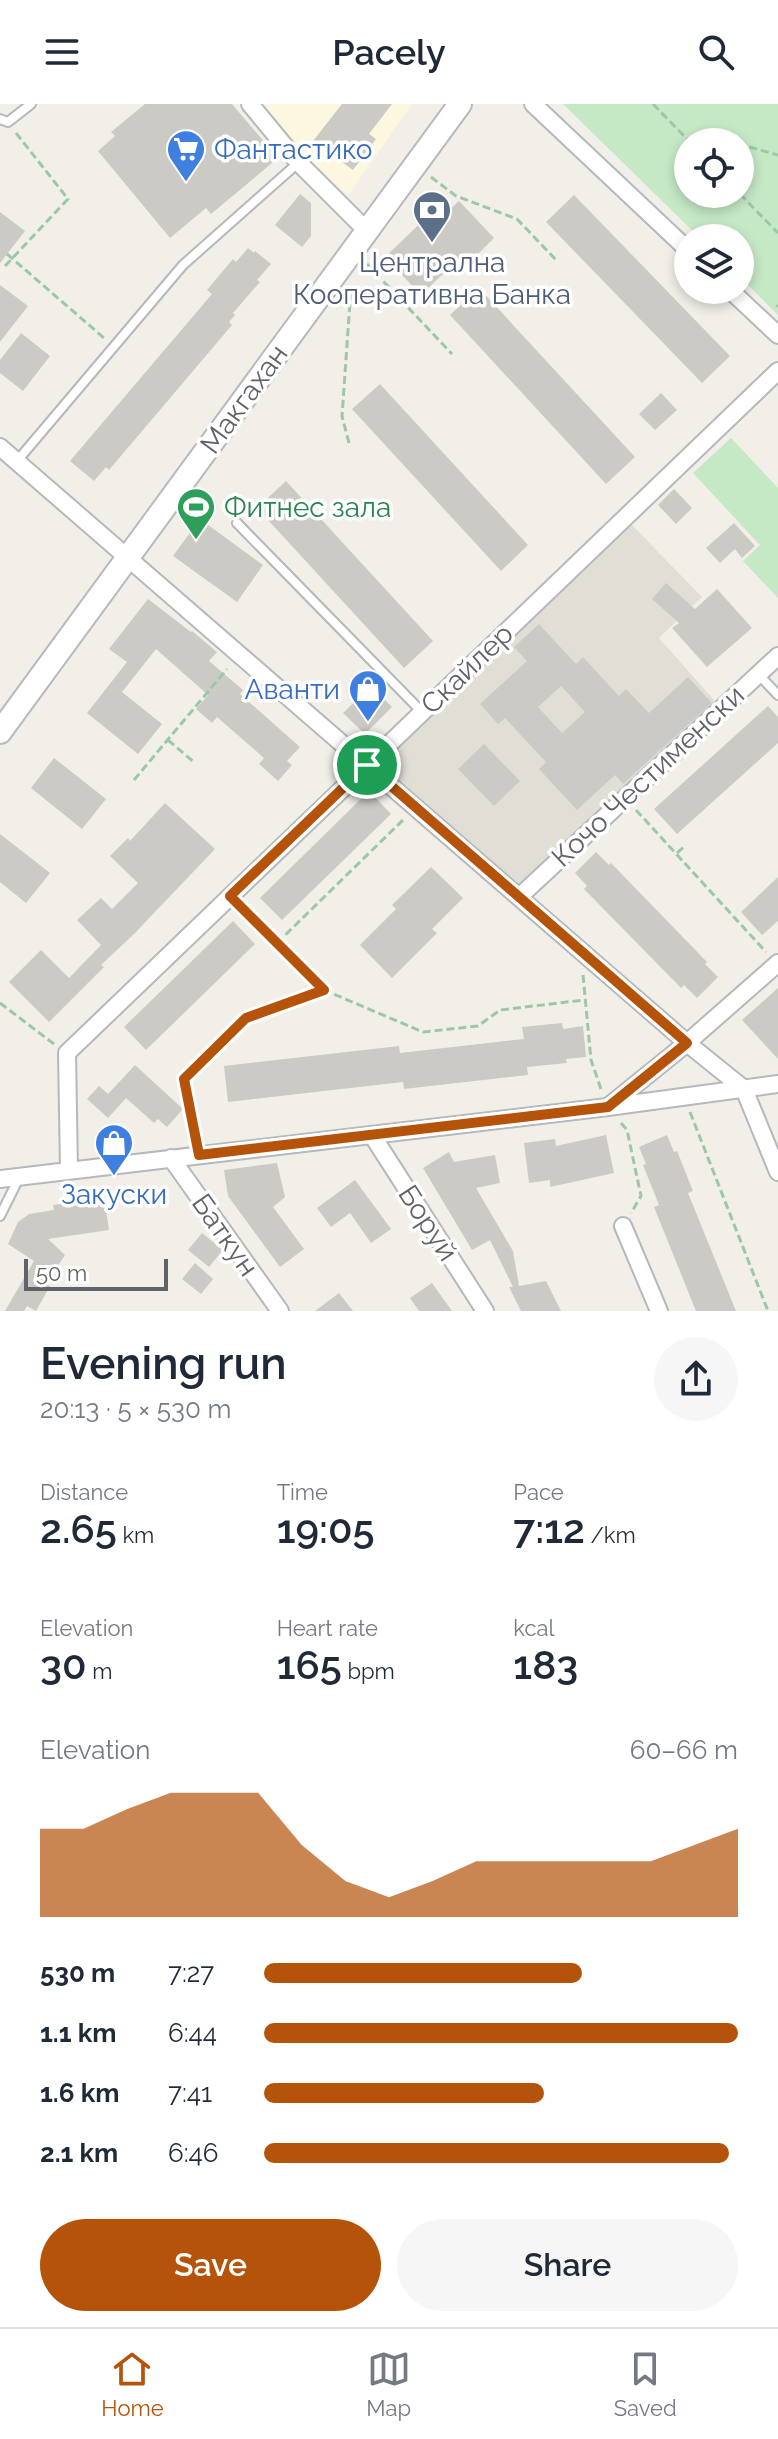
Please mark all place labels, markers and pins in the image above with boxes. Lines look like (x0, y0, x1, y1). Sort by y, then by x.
supermarket icon: Фантастико (165, 128, 207, 183)
place label: Фантастико (214, 133, 373, 166)
bank icon: Централна Кооперативна Банка (411, 189, 453, 244)
place label: Централна Кооперативна Банка (293, 246, 571, 311)
sports icon: Фитнес зала (175, 486, 217, 541)
place label: Фитнес зала (224, 491, 391, 524)
shop icon: Аванти (347, 668, 389, 723)
place label: Аванти (245, 673, 340, 706)
pin (333, 731, 401, 799)
shop icon: Закуски (93, 1122, 135, 1177)
place label: Закуски (61, 1178, 167, 1211)

